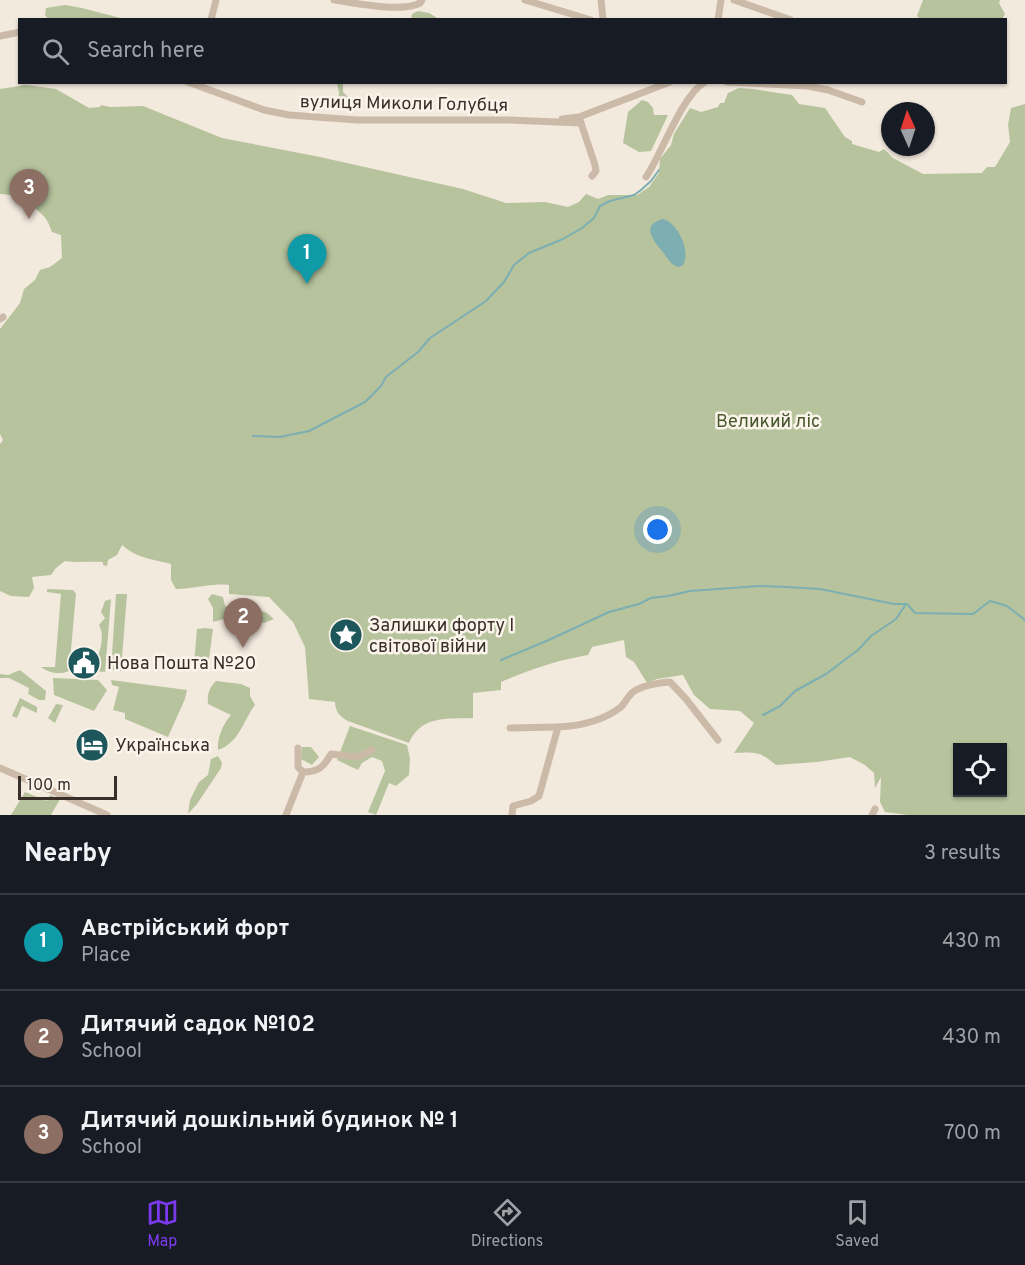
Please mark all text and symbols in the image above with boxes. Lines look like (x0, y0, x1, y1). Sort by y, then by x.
search box (18, 18, 1007, 84)
icon: search (39, 35, 72, 68)
text: Search here (87, 38, 205, 65)
street label: вулиця Миколи Голубця (300, 91, 508, 118)
north arrow (881, 102, 935, 156)
pin: 3 (9, 170, 48, 219)
pin: 1 (288, 234, 326, 284)
park label: Великий ліс (716, 411, 820, 434)
your location (643, 515, 672, 544)
pin: 2 (224, 598, 262, 648)
place label: Залишки форту І світової війни (369, 615, 514, 659)
place icon: Залишки форту І світової війни (328, 617, 364, 653)
public building icon: Нова Пошта №20 (66, 645, 102, 681)
place label: Нова Пошта №20 (107, 653, 256, 676)
hotel icon: Українська (74, 727, 110, 763)
place label: Українська (115, 735, 210, 758)
map controls (953, 743, 1007, 797)
button: locate (953, 743, 1007, 797)
scale bar (18, 773, 117, 800)
text: 100 m (27, 776, 71, 796)
text: Nearby (24, 838, 112, 871)
text: 3 results (924, 841, 1001, 867)
text: Австрійський форт (81, 916, 289, 943)
text: 1 (40, 929, 48, 955)
text: 430 m (942, 929, 1001, 955)
text: Place (81, 943, 131, 969)
text: Дитячий садок №102 (81, 1012, 315, 1039)
text: 2 (37, 1025, 50, 1051)
text: 430 m (942, 1025, 1001, 1051)
text: School (81, 1039, 142, 1065)
text: Дитячий дошкільний будинок № 1 (81, 1108, 458, 1135)
text: 3 (38, 1121, 50, 1147)
text: 700 m (944, 1121, 1001, 1147)
text: School (81, 1135, 142, 1161)
tab: Map (146, 1196, 179, 1252)
tab: Directions (471, 1196, 543, 1252)
tab: Saved (835, 1196, 879, 1252)

